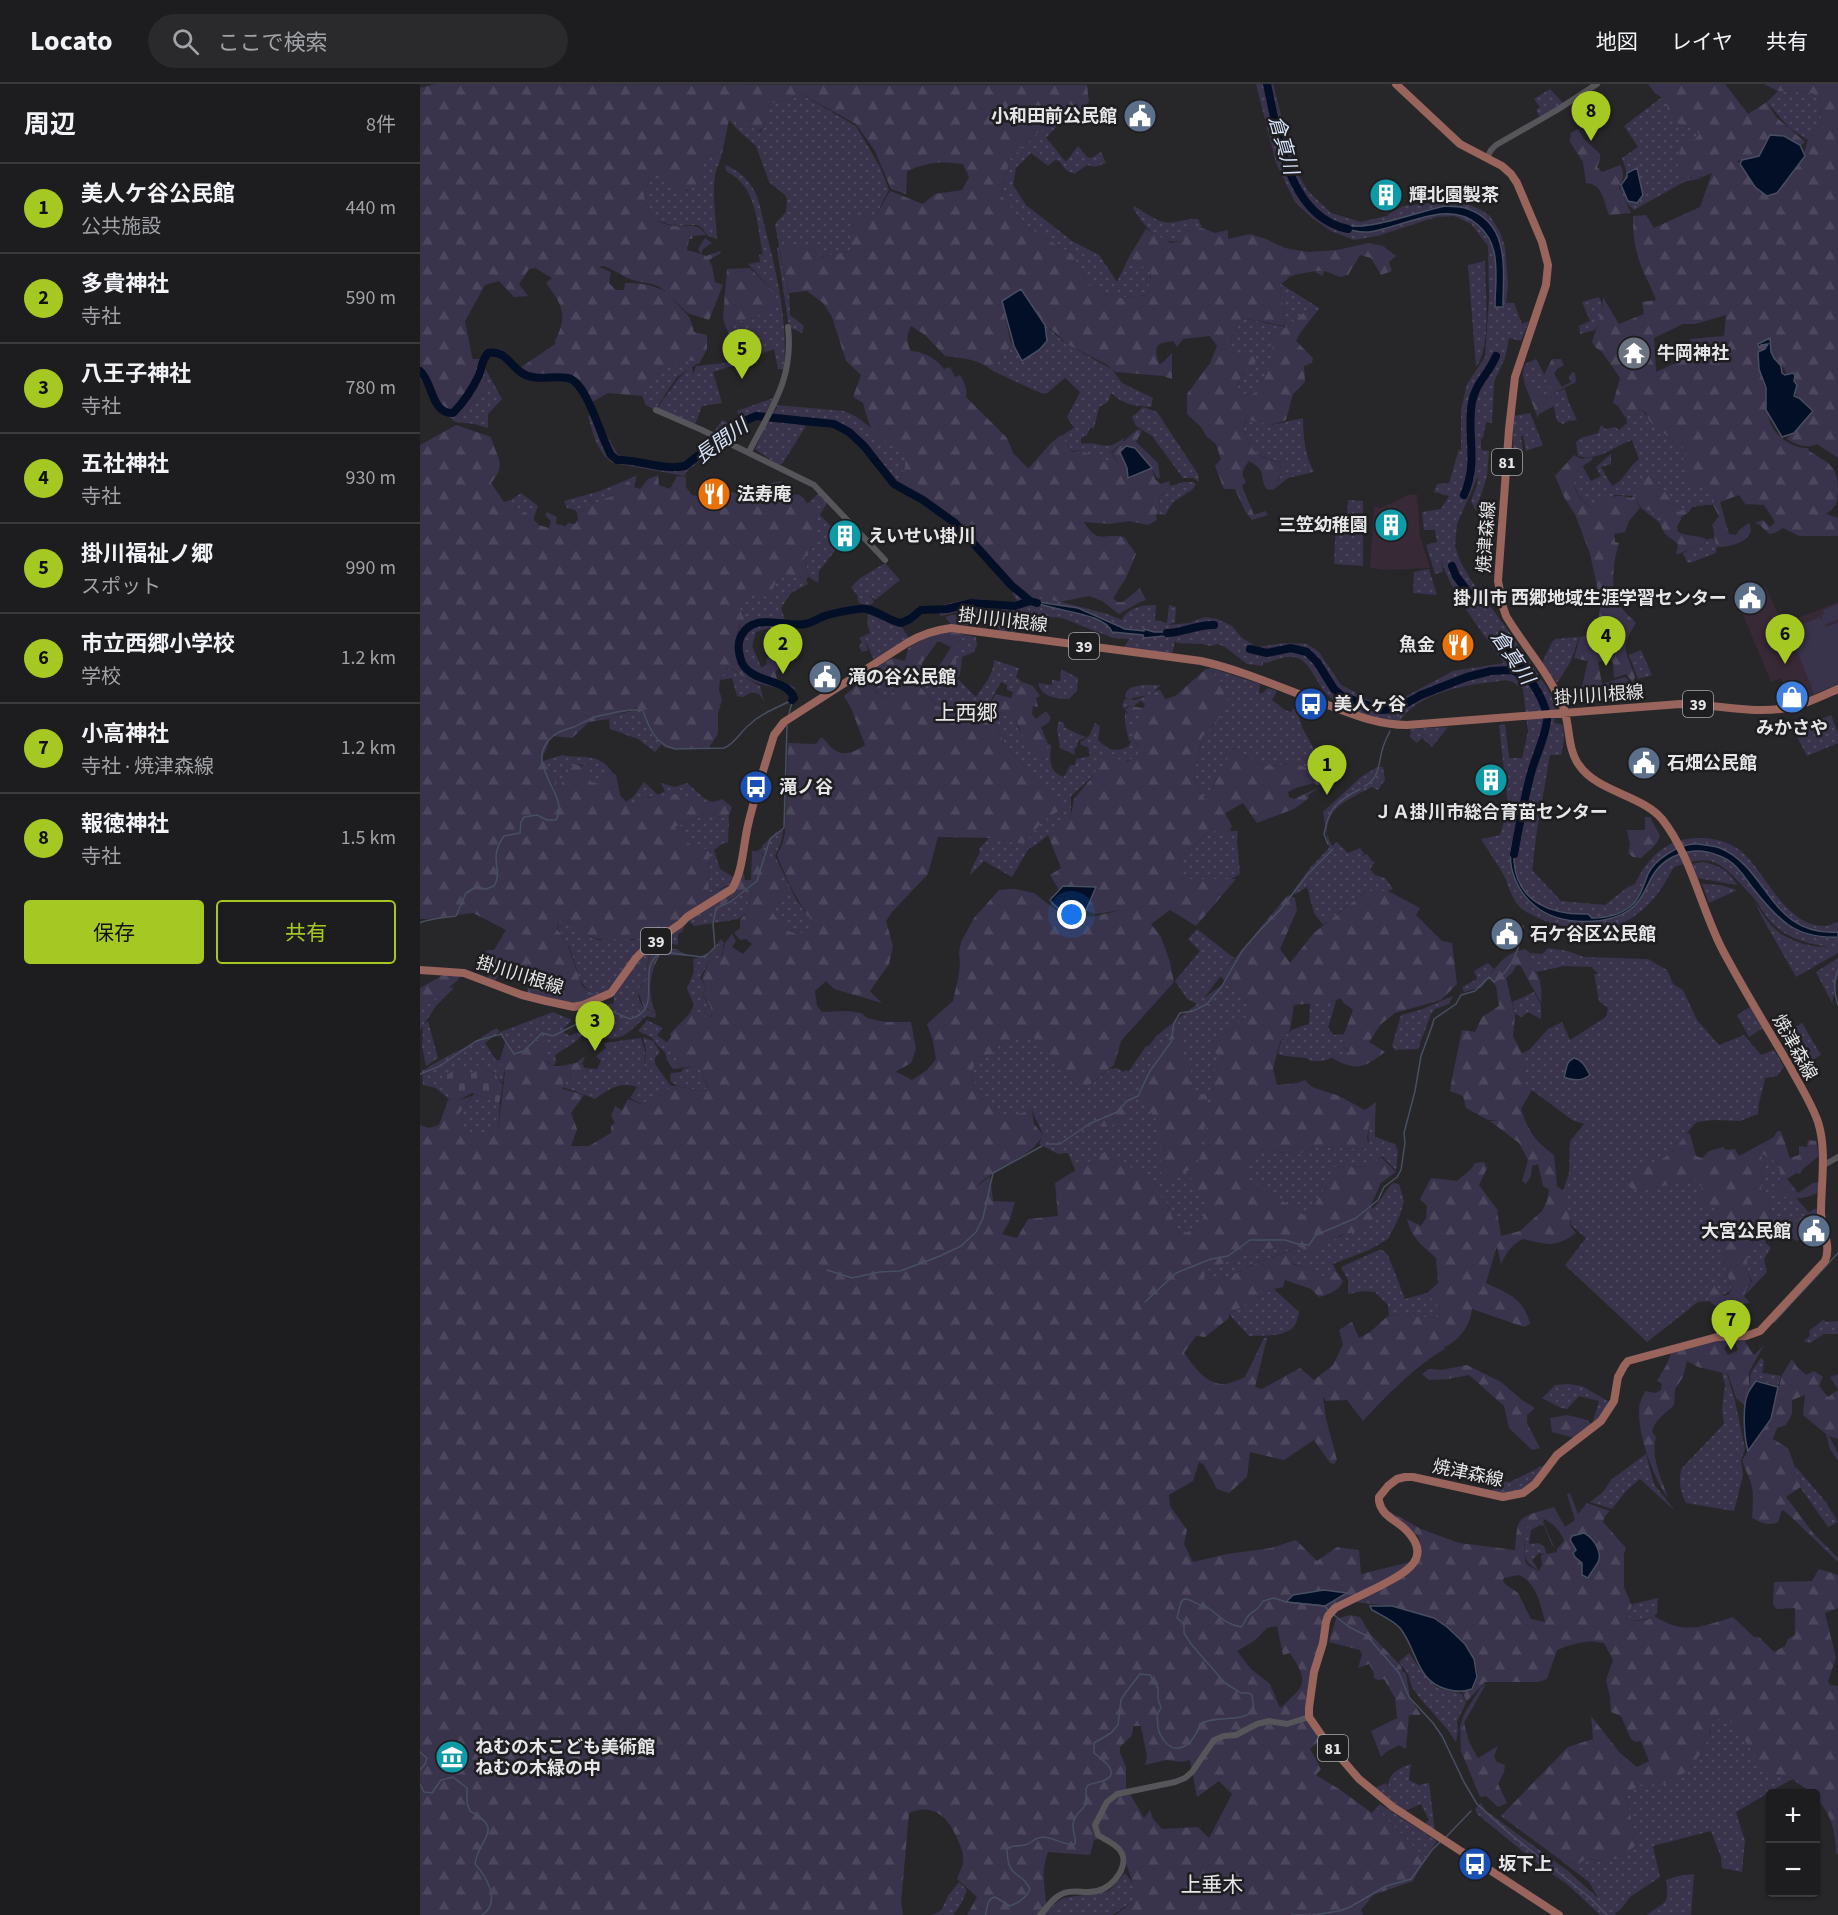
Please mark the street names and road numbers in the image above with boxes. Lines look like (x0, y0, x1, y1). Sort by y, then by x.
road number: 81 (1492, 449, 1522, 475)
street label: 焼津森線 (1472, 500, 1501, 574)
street label: 掛川川根線 (957, 603, 1049, 638)
road number: 39 (1069, 633, 1099, 659)
street label: 掛川川根線 (1553, 680, 1645, 711)
road number: 39 (1683, 691, 1713, 717)
road number: 39 (641, 928, 671, 954)
street label: 掛川川根線 (473, 950, 567, 1001)
street label: 焼津森線 (1766, 1010, 1823, 1085)
street label: 焼津森線 (1430, 1454, 1506, 1493)
road number: 81 (1318, 1735, 1348, 1761)

